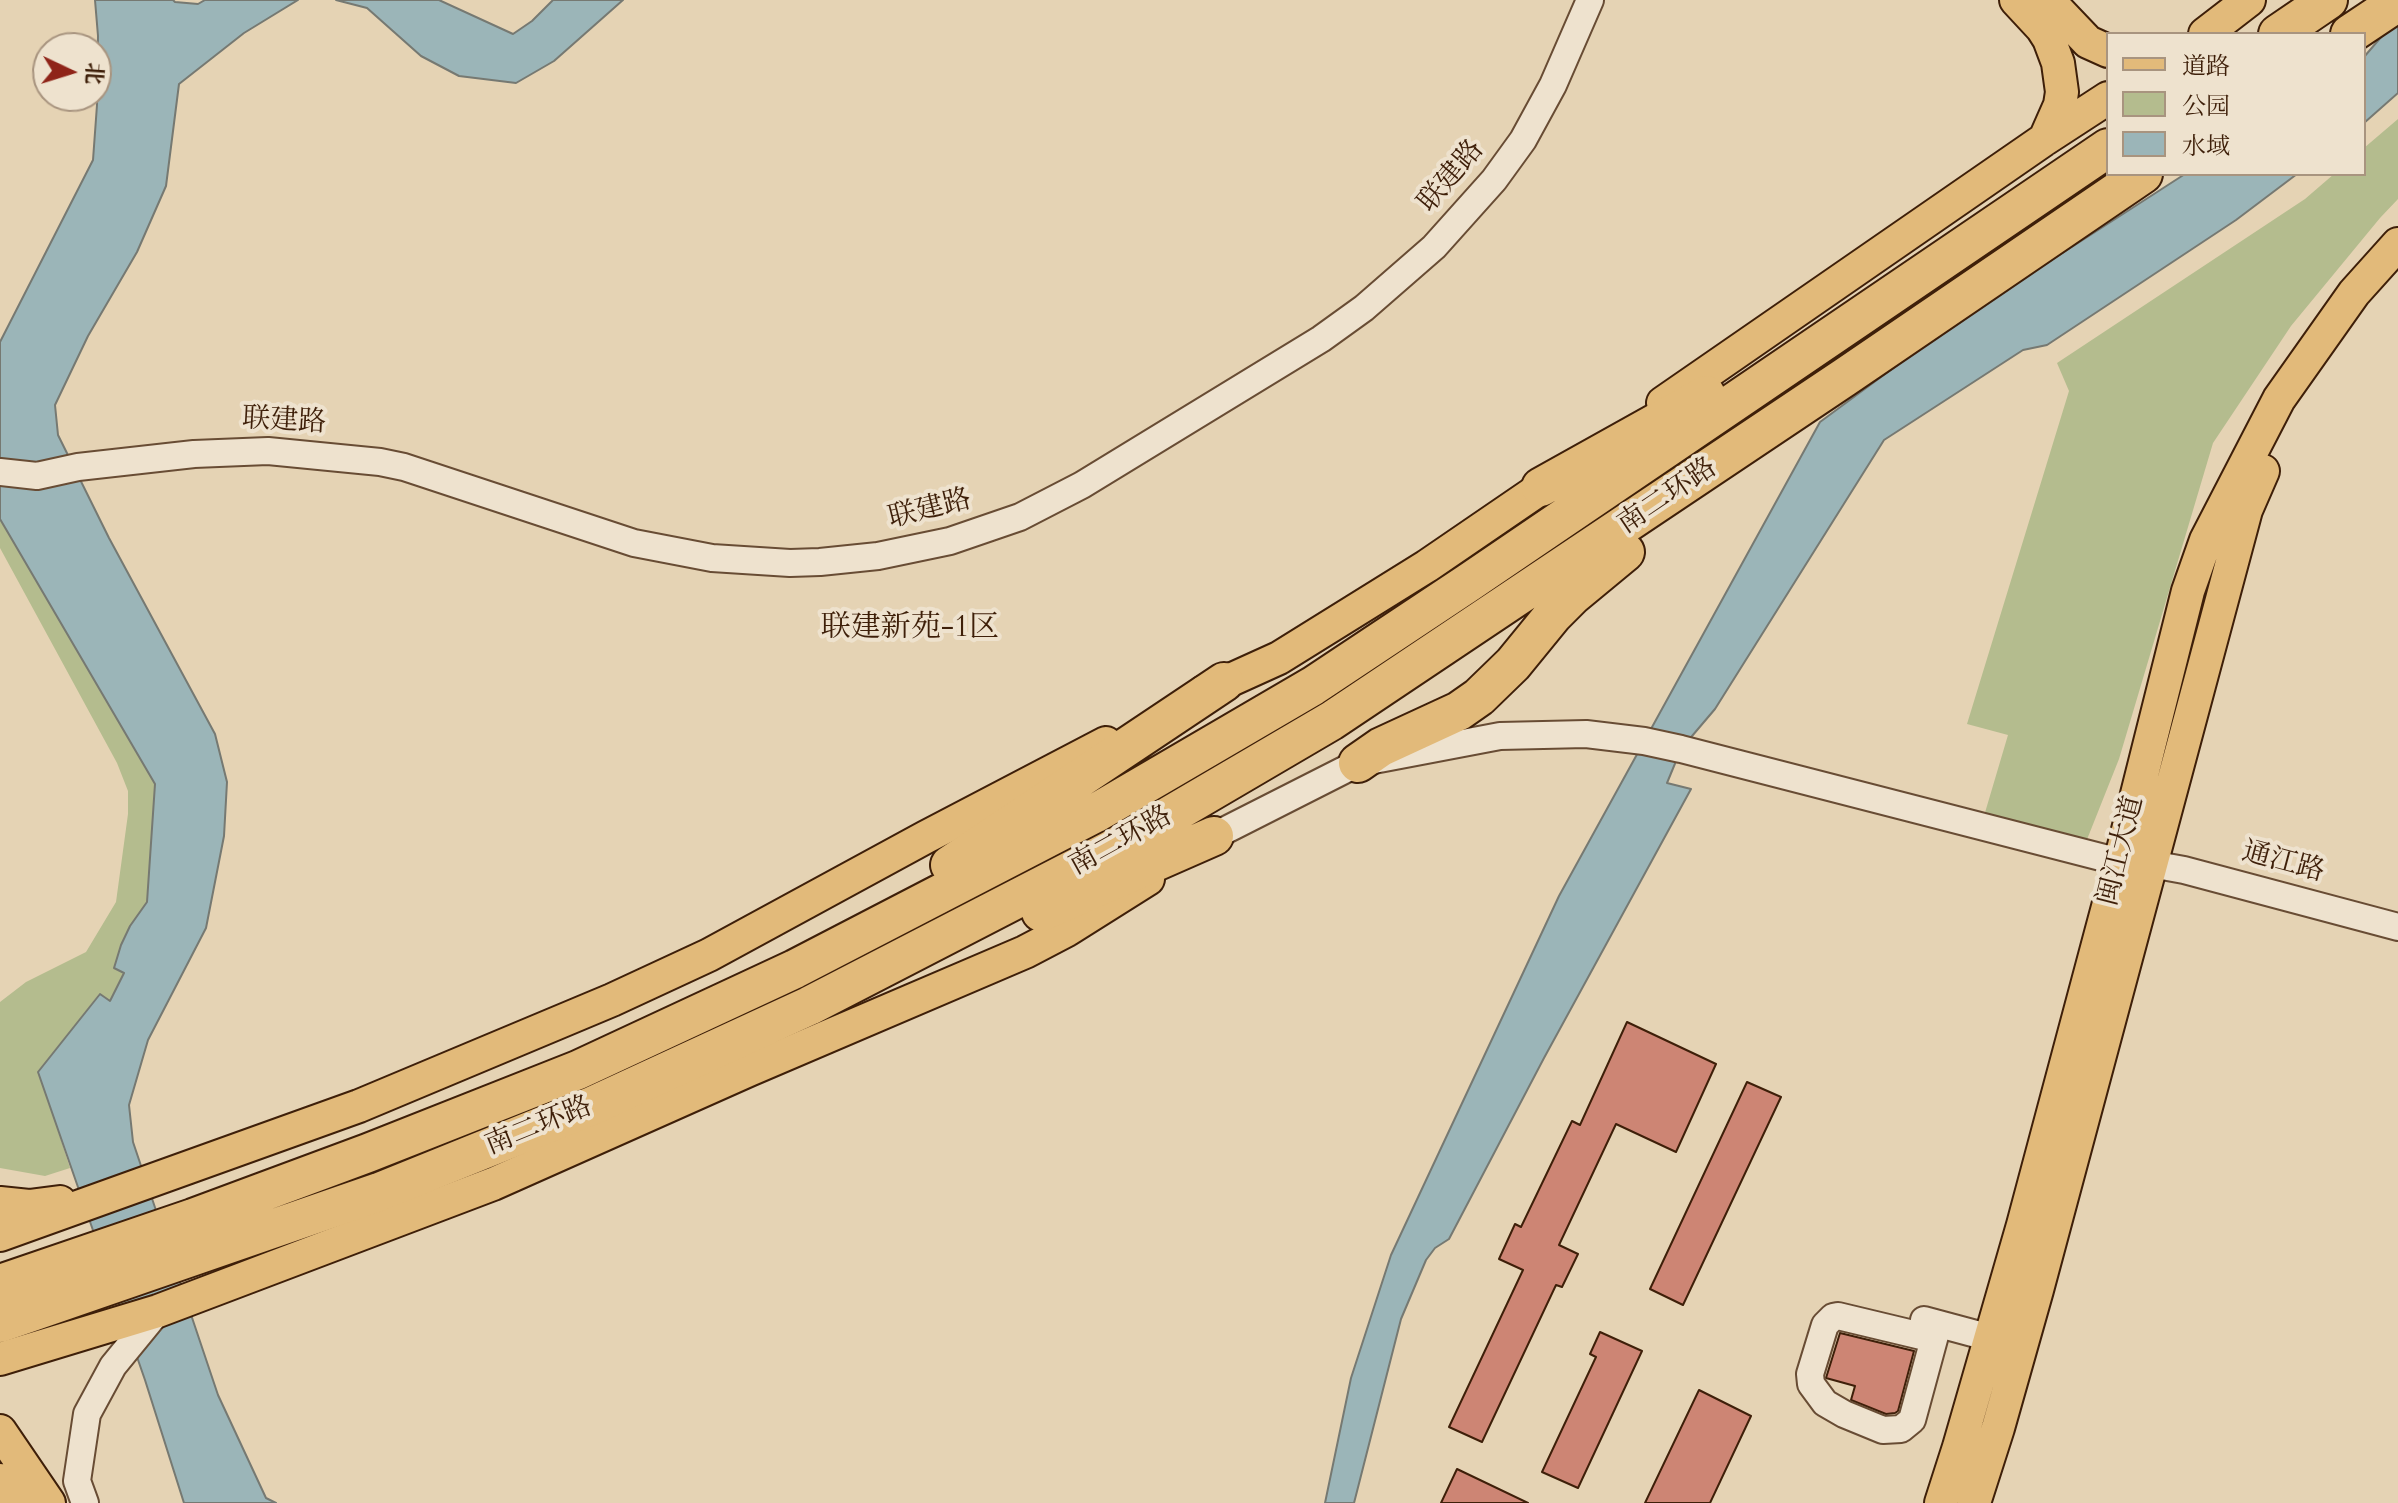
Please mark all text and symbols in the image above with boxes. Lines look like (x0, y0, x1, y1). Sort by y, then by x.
north arrow (32, 32, 112, 112)
legend (2106, 32, 2366, 176)
text: 道路 (2182, 50, 2230, 83)
text: 北 (78, 61, 110, 86)
text: 公园 (2182, 90, 2230, 123)
text: 水域 (2182, 130, 2230, 163)
street label: 联建路 (1412, 134, 1492, 220)
street label: 联建路 (241, 403, 327, 441)
street label: 南二环路 (1612, 452, 1724, 542)
street label: 联建路 (885, 484, 975, 536)
district label: 联建新苑-1区 (821, 611, 999, 647)
street label: 闽江大道 (2092, 793, 2152, 909)
street label: 南二环路 (1064, 800, 1178, 884)
street label: 通江路 (2238, 836, 2328, 890)
street label: 南二环路 (481, 1090, 597, 1164)

